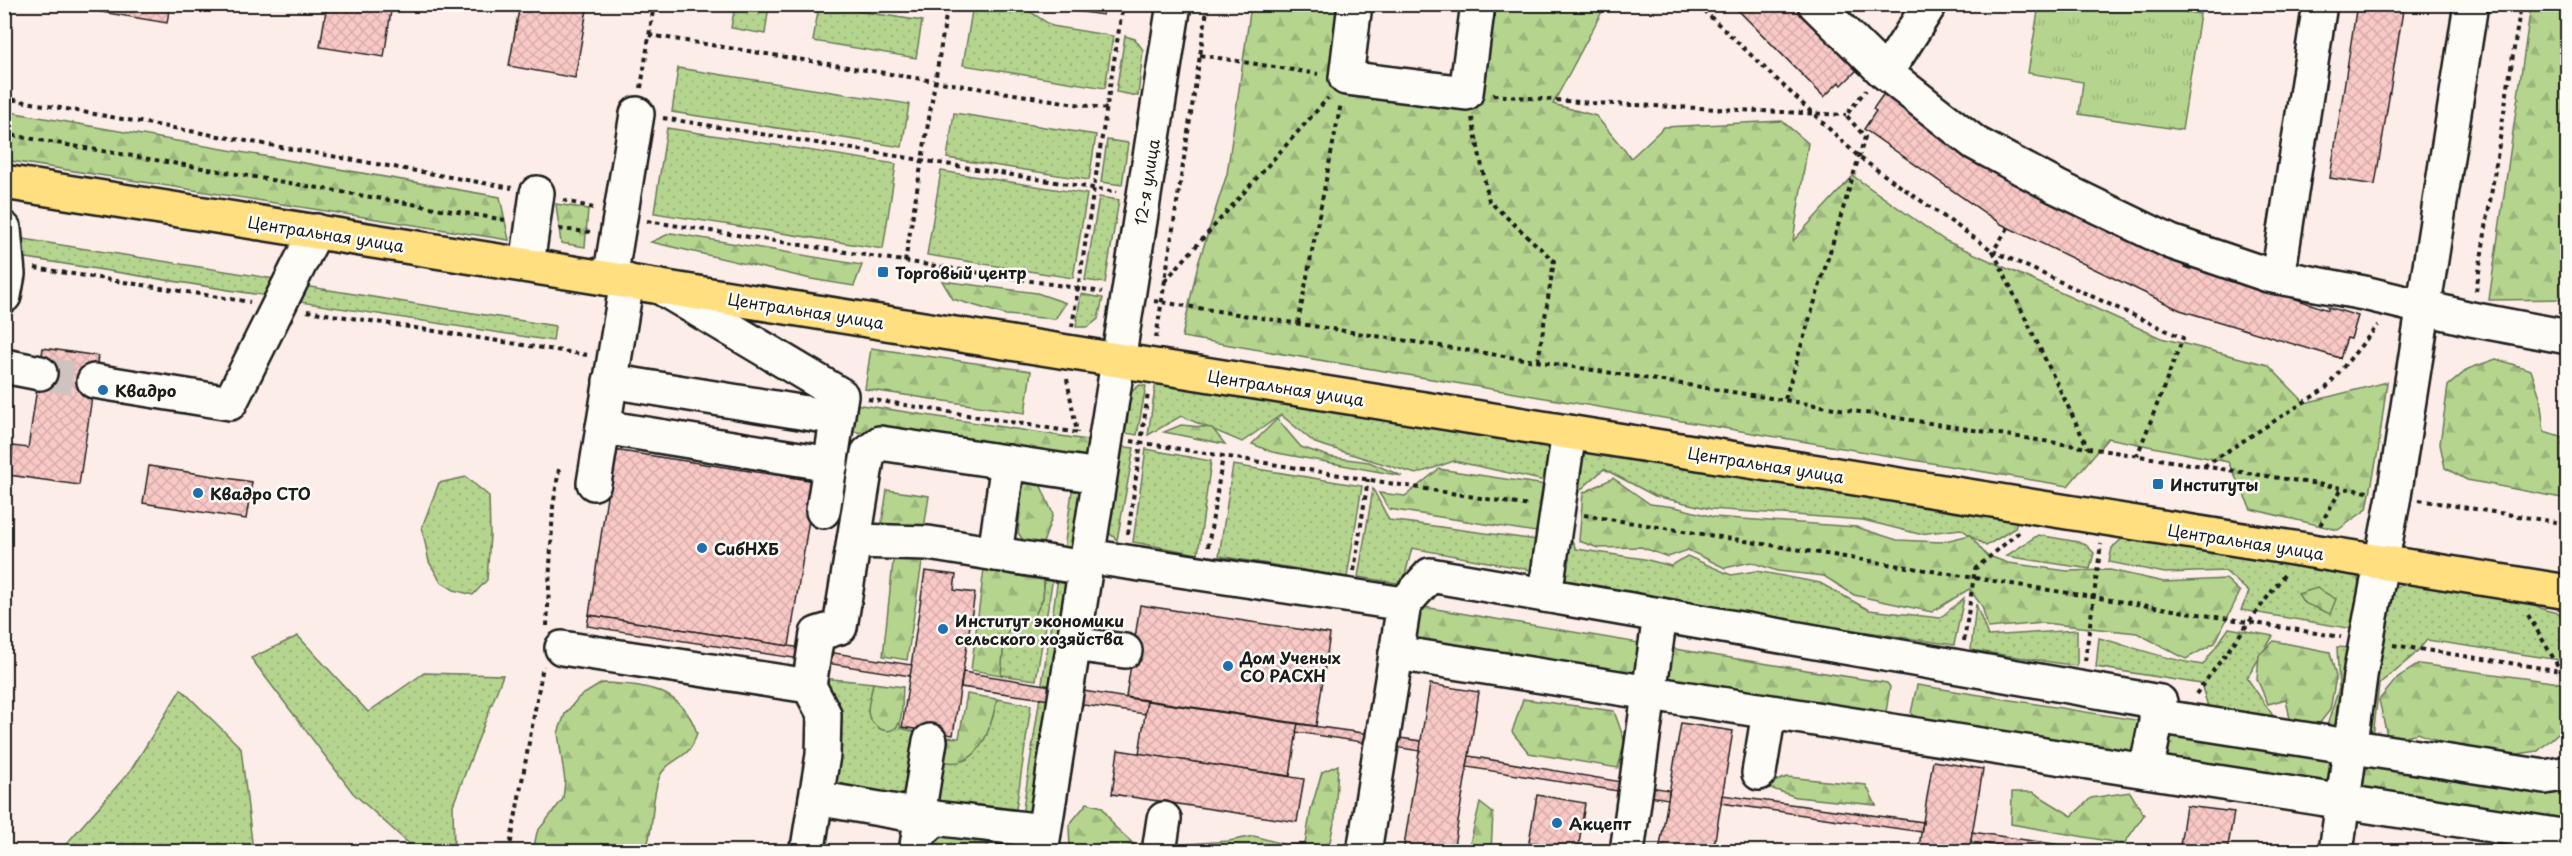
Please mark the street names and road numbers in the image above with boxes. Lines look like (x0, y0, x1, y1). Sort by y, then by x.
street label: 12-я улица (1127, 137, 1165, 227)
street label: Центральная улица (246, 209, 406, 257)
street label: Центральная улица (726, 286, 886, 334)
street label: Центральная улица (1206, 363, 1366, 411)
street label: Центральная улица (1686, 440, 1846, 488)
street label: Центральная улица (2166, 517, 2326, 565)

